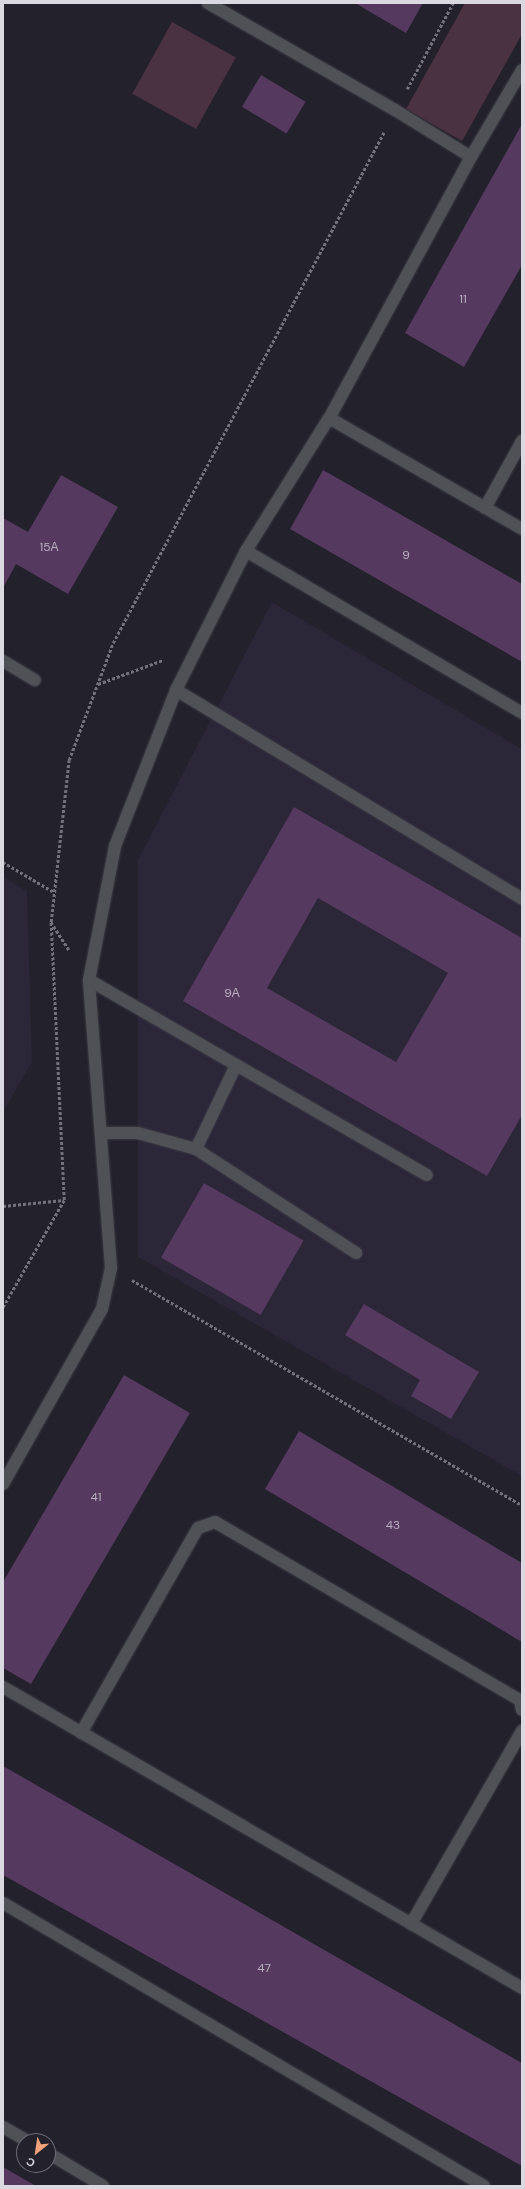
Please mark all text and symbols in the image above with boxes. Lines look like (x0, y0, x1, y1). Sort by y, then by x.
house number: 11 (459, 293, 467, 307)
house number: 15А (39, 541, 59, 555)
house number: 9 (402, 549, 410, 563)
house number: 9А (224, 987, 240, 1001)
house number: 41 (90, 1491, 102, 1505)
house number: 43 (386, 1519, 400, 1533)
house number: 47 (257, 1962, 271, 1976)
north arrow (16, 2133, 56, 2173)
text: С (24, 2154, 37, 2171)

